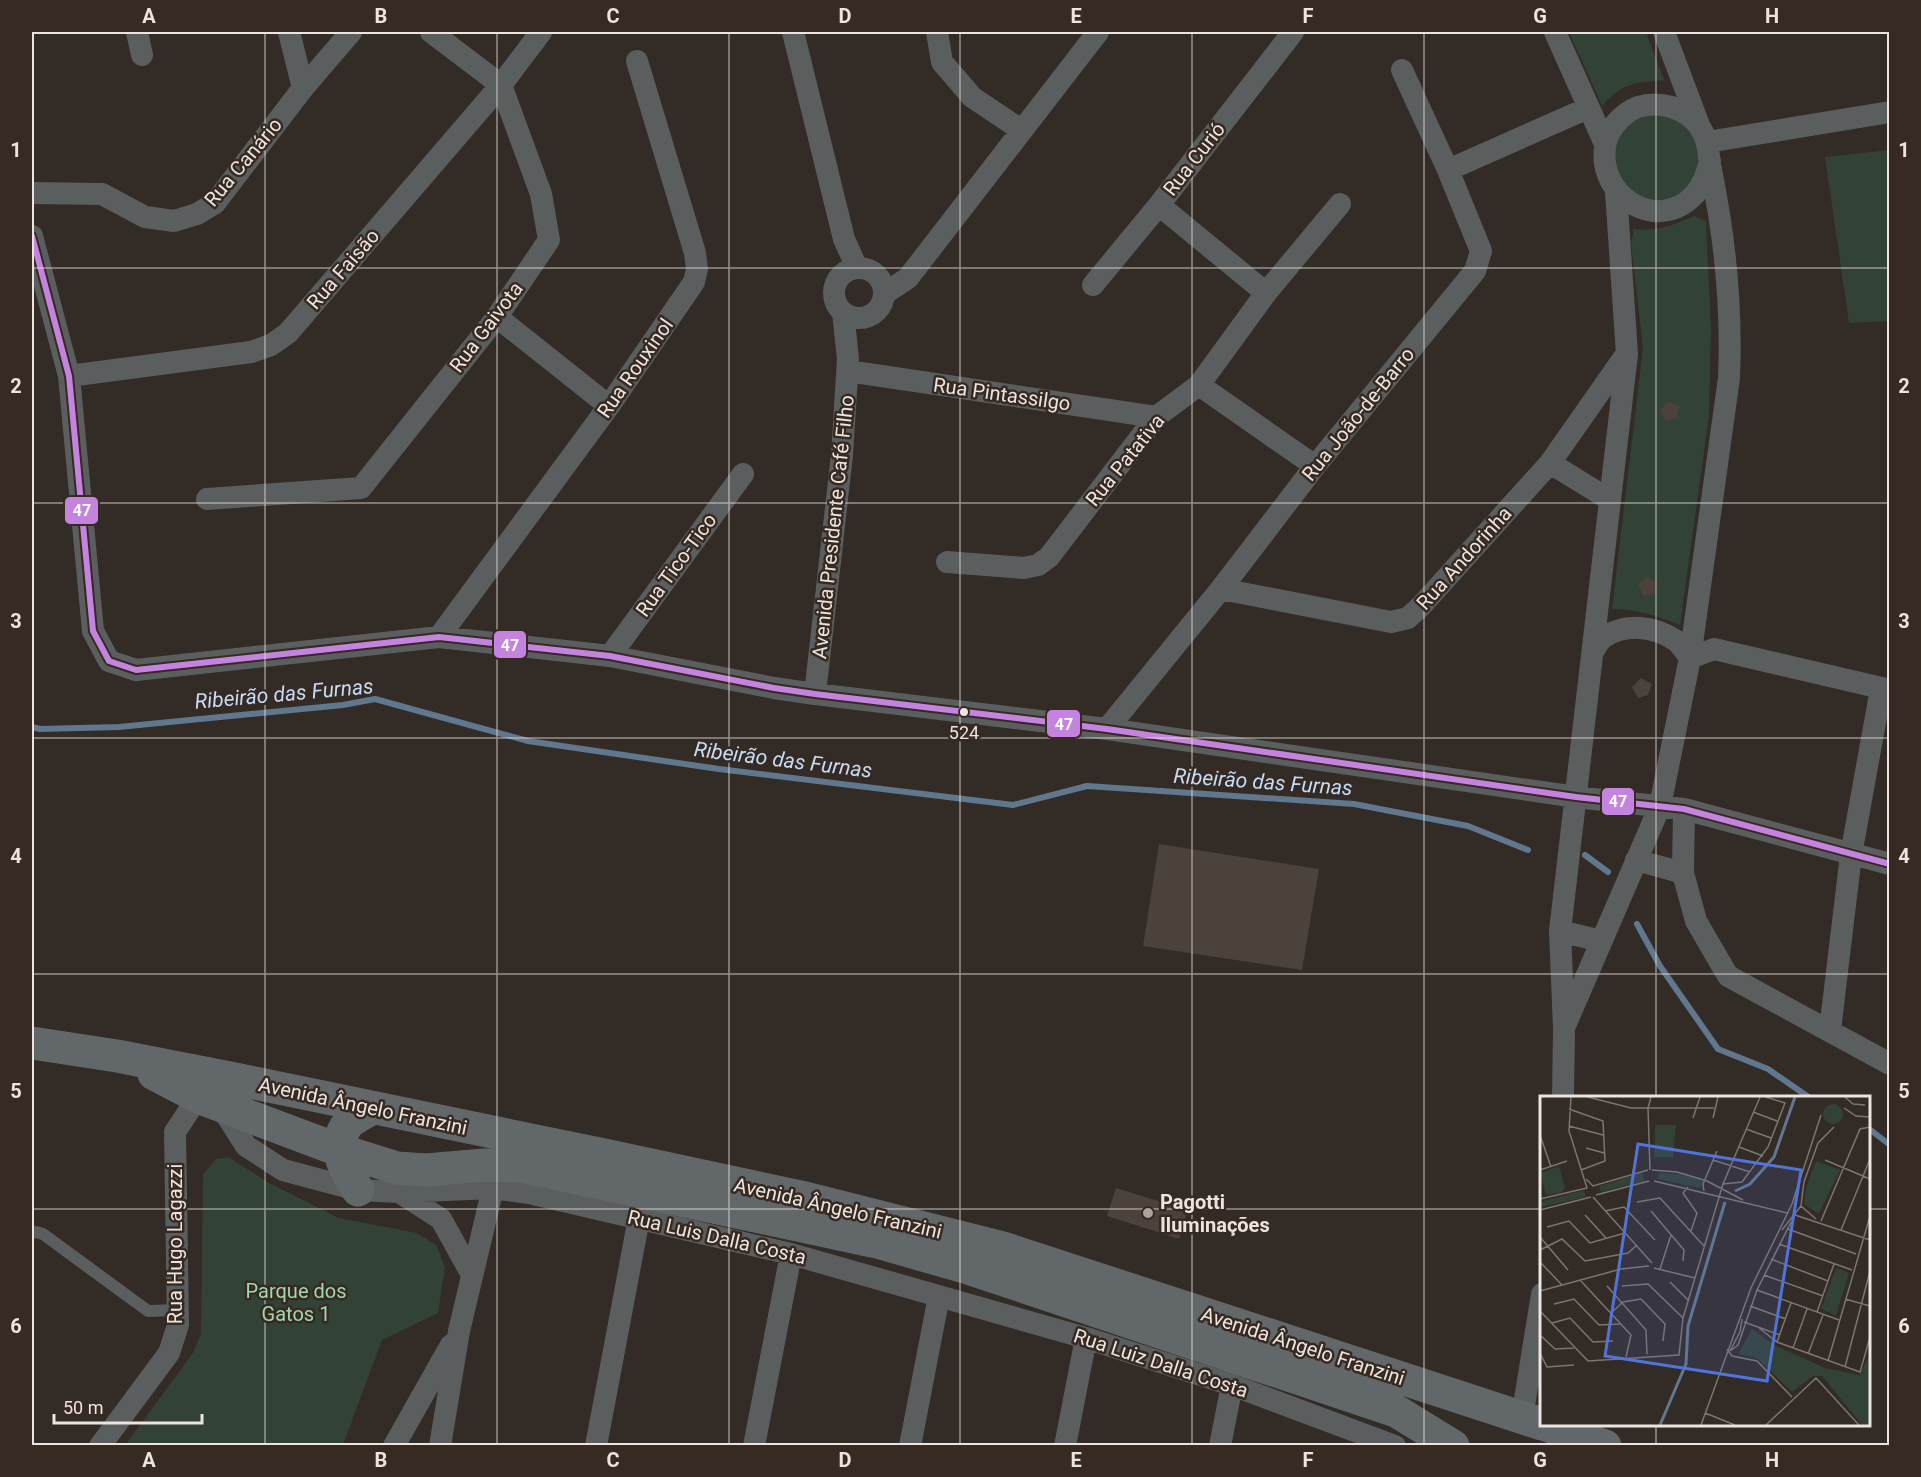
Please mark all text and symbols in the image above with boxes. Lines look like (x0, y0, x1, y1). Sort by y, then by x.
text: A (142, 4, 156, 28)
text: B (375, 4, 387, 28)
text: C (606, 4, 620, 28)
text: D (839, 4, 852, 28)
text: E (1070, 4, 1082, 28)
text: F (1303, 4, 1314, 28)
text: G (1533, 4, 1547, 28)
text: H (1765, 4, 1779, 28)
street label: Rua Canário (199, 113, 287, 211)
street label: Rua Curió (1158, 118, 1230, 200)
text: 1 (10, 138, 22, 162)
text: 1 (1898, 138, 1910, 162)
street label: Rua Faisão (302, 224, 384, 314)
street label: Rua Gaivota (444, 277, 528, 377)
street label: Rua Rouxinol (592, 314, 678, 422)
street label: Rua João-de-Barro (1297, 342, 1419, 486)
street label: Rua Pintassilgo (932, 373, 1072, 415)
text: 2 (10, 374, 22, 398)
text: 2 (1898, 374, 1910, 398)
street label: Avenida Presidente Café Filho (807, 394, 859, 660)
street label: Rua Patativa (1080, 409, 1170, 511)
line badge: 47 (64, 496, 99, 525)
text: 47 (73, 501, 91, 520)
street label: Rua Andorinha (1411, 501, 1517, 615)
street label: Rua Tico-Tico (631, 509, 721, 621)
text: 3 (10, 609, 22, 633)
text: 3 (1898, 609, 1910, 633)
line badge: 47 (493, 630, 527, 659)
text: 47 (501, 636, 519, 655)
water label: Ribeirão das Furnas (194, 674, 374, 714)
marker: 524 (958, 706, 970, 718)
line badge: 47 (1046, 709, 1081, 738)
text: 47 (1055, 715, 1073, 734)
place label: 524 (949, 722, 979, 743)
water label: Ribeirão das Furnas (693, 737, 873, 783)
water label: Ribeirão das Furnas (1173, 764, 1353, 800)
line badge: 47 (1601, 787, 1635, 816)
text: 47 (1609, 792, 1627, 811)
text: 4 (10, 844, 22, 868)
text: 4 (1898, 844, 1910, 868)
street label: Avenida Ângelo Franzini (256, 1072, 470, 1140)
text: 5 (10, 1079, 22, 1103)
text: 5 (1898, 1079, 1910, 1103)
inset map (1540, 1096, 1870, 1426)
street label: Rua Hugo Lagazzi (163, 1164, 187, 1324)
street label: Avenida Ângelo Franzini (732, 1172, 944, 1244)
place label: Pagotti Iluminações (1160, 1190, 1270, 1237)
street label: Rua Luis Dalla Costa (625, 1205, 809, 1269)
marker: Pagotti Iluminações (1141, 1206, 1155, 1220)
park label: Parque dos Gatos 1 (246, 1279, 346, 1326)
street label: Avenida Ângelo Franzini (1198, 1302, 1408, 1390)
text: 6 (10, 1314, 22, 1338)
text: 6 (1898, 1314, 1910, 1338)
street label: Rua Luiz Dalla Costa (1071, 1323, 1251, 1403)
scale bar (54, 1387, 202, 1425)
text: 50 m (63, 1397, 103, 1418)
text: A (142, 1448, 156, 1472)
text: B (375, 1448, 387, 1472)
text: C (606, 1448, 620, 1472)
text: D (839, 1448, 852, 1472)
text: E (1070, 1448, 1082, 1472)
text: F (1303, 1448, 1314, 1472)
text: G (1533, 1448, 1547, 1472)
text: H (1765, 1448, 1779, 1472)

